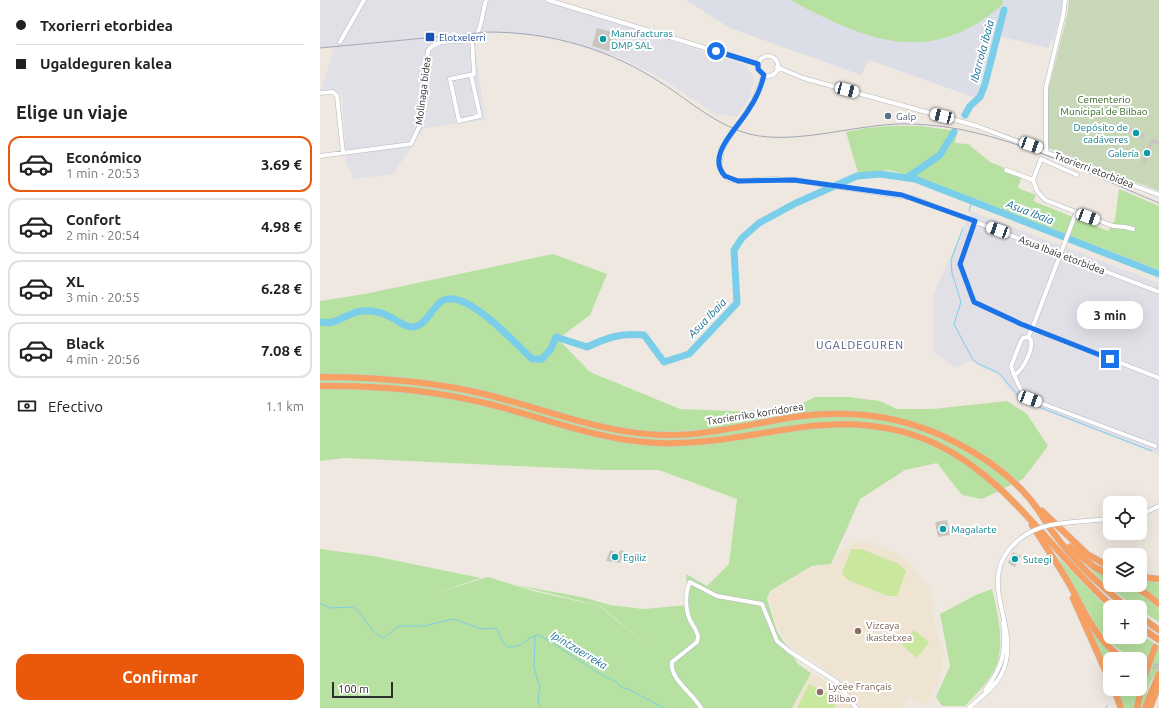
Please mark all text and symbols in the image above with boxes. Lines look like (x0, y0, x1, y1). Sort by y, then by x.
text: Txorierri etorbidea (40, 17, 173, 34)
water label: Ibarrola ibaia (968, 19, 996, 83)
place label: Manufacturas DMP SAL (611, 28, 673, 51)
marker: Elotxelerri (424, 31, 436, 43)
place label: Elotxelerri (439, 32, 486, 43)
marker: Manufacturas DMP SAL (598, 34, 608, 44)
route start (707, 42, 725, 60)
text: Ugaldeguren kalea (40, 55, 172, 72)
street label: Molinaga bidea (413, 56, 433, 126)
car (834, 81, 860, 99)
park label: Cementerio Municipal de Bilbao (1060, 94, 1148, 117)
text: Elige un viaje (16, 102, 128, 122)
car (929, 107, 955, 125)
marker: Galp (883, 111, 893, 121)
place label: Galp (896, 111, 916, 122)
place label: Depósito de cadáveres (1074, 122, 1128, 145)
marker: Depósito de cadáveres (1131, 128, 1141, 138)
car (1018, 135, 1044, 155)
icon: car (18, 146, 54, 182)
place label: Galería (1108, 148, 1139, 159)
marker: Galería (1142, 148, 1152, 158)
text: Económico (66, 149, 142, 166)
street label: Txorierri etorbidea (1053, 150, 1135, 190)
text: 3.69 € (261, 156, 302, 173)
text: 1 min · 20:53 (66, 166, 140, 180)
water label: Asua Ibaia (1004, 197, 1055, 226)
car (1075, 207, 1101, 227)
icon: car (18, 208, 54, 244)
text: Confort (66, 211, 121, 228)
text: 4.98 € (261, 218, 302, 235)
car (985, 220, 1011, 240)
text: 2 min · 20:54 (66, 228, 140, 242)
street label: Asua Ibaia etorbidea (1017, 233, 1107, 277)
icon: car (18, 270, 54, 306)
text: XL (66, 273, 84, 290)
text: 6.28 € (261, 280, 302, 297)
text: 3 min · 20:55 (66, 290, 140, 304)
water label: Asua Ibaia (685, 296, 729, 341)
callout: 3 min (1077, 301, 1143, 329)
text: 3 min (1094, 308, 1126, 322)
icon: car (18, 332, 54, 368)
text: Black (66, 335, 105, 352)
district label: UGALDEGUREN (816, 339, 904, 351)
text: 7.08 € (261, 342, 302, 359)
route end (1101, 350, 1119, 368)
text: 4 min · 20:56 (66, 352, 140, 366)
car (1017, 389, 1043, 409)
icon: cash (16, 395, 38, 417)
text: Efectivo (48, 398, 103, 415)
text: 1.1 km (265, 399, 304, 413)
street label: Txorierriko korridorea (706, 401, 804, 427)
map controls (1103, 496, 1147, 696)
button: locate (1103, 496, 1147, 540)
marker: Magalarte (938, 524, 948, 534)
place label: Magalarte (951, 524, 997, 535)
button: layers (1103, 548, 1147, 592)
marker: Egiliz (610, 552, 620, 562)
place label: Egiliz (623, 552, 647, 563)
marker: Sutegi (1010, 554, 1020, 564)
place label: Sutegi (1023, 554, 1052, 565)
button: + (1103, 600, 1147, 644)
place label: Vizcaya ikastetxea (866, 620, 912, 643)
marker: Vizcaya ikastetxea (853, 626, 863, 636)
water label: Ipintzaerreka (549, 628, 609, 672)
button: − (1103, 652, 1147, 696)
button: Confirmar (16, 654, 304, 700)
scale bar (332, 680, 393, 699)
place label: Lycée Français Bilbao (828, 681, 892, 704)
text: 100 m (338, 683, 369, 695)
marker: Lycée Français Bilbao (815, 687, 825, 697)

